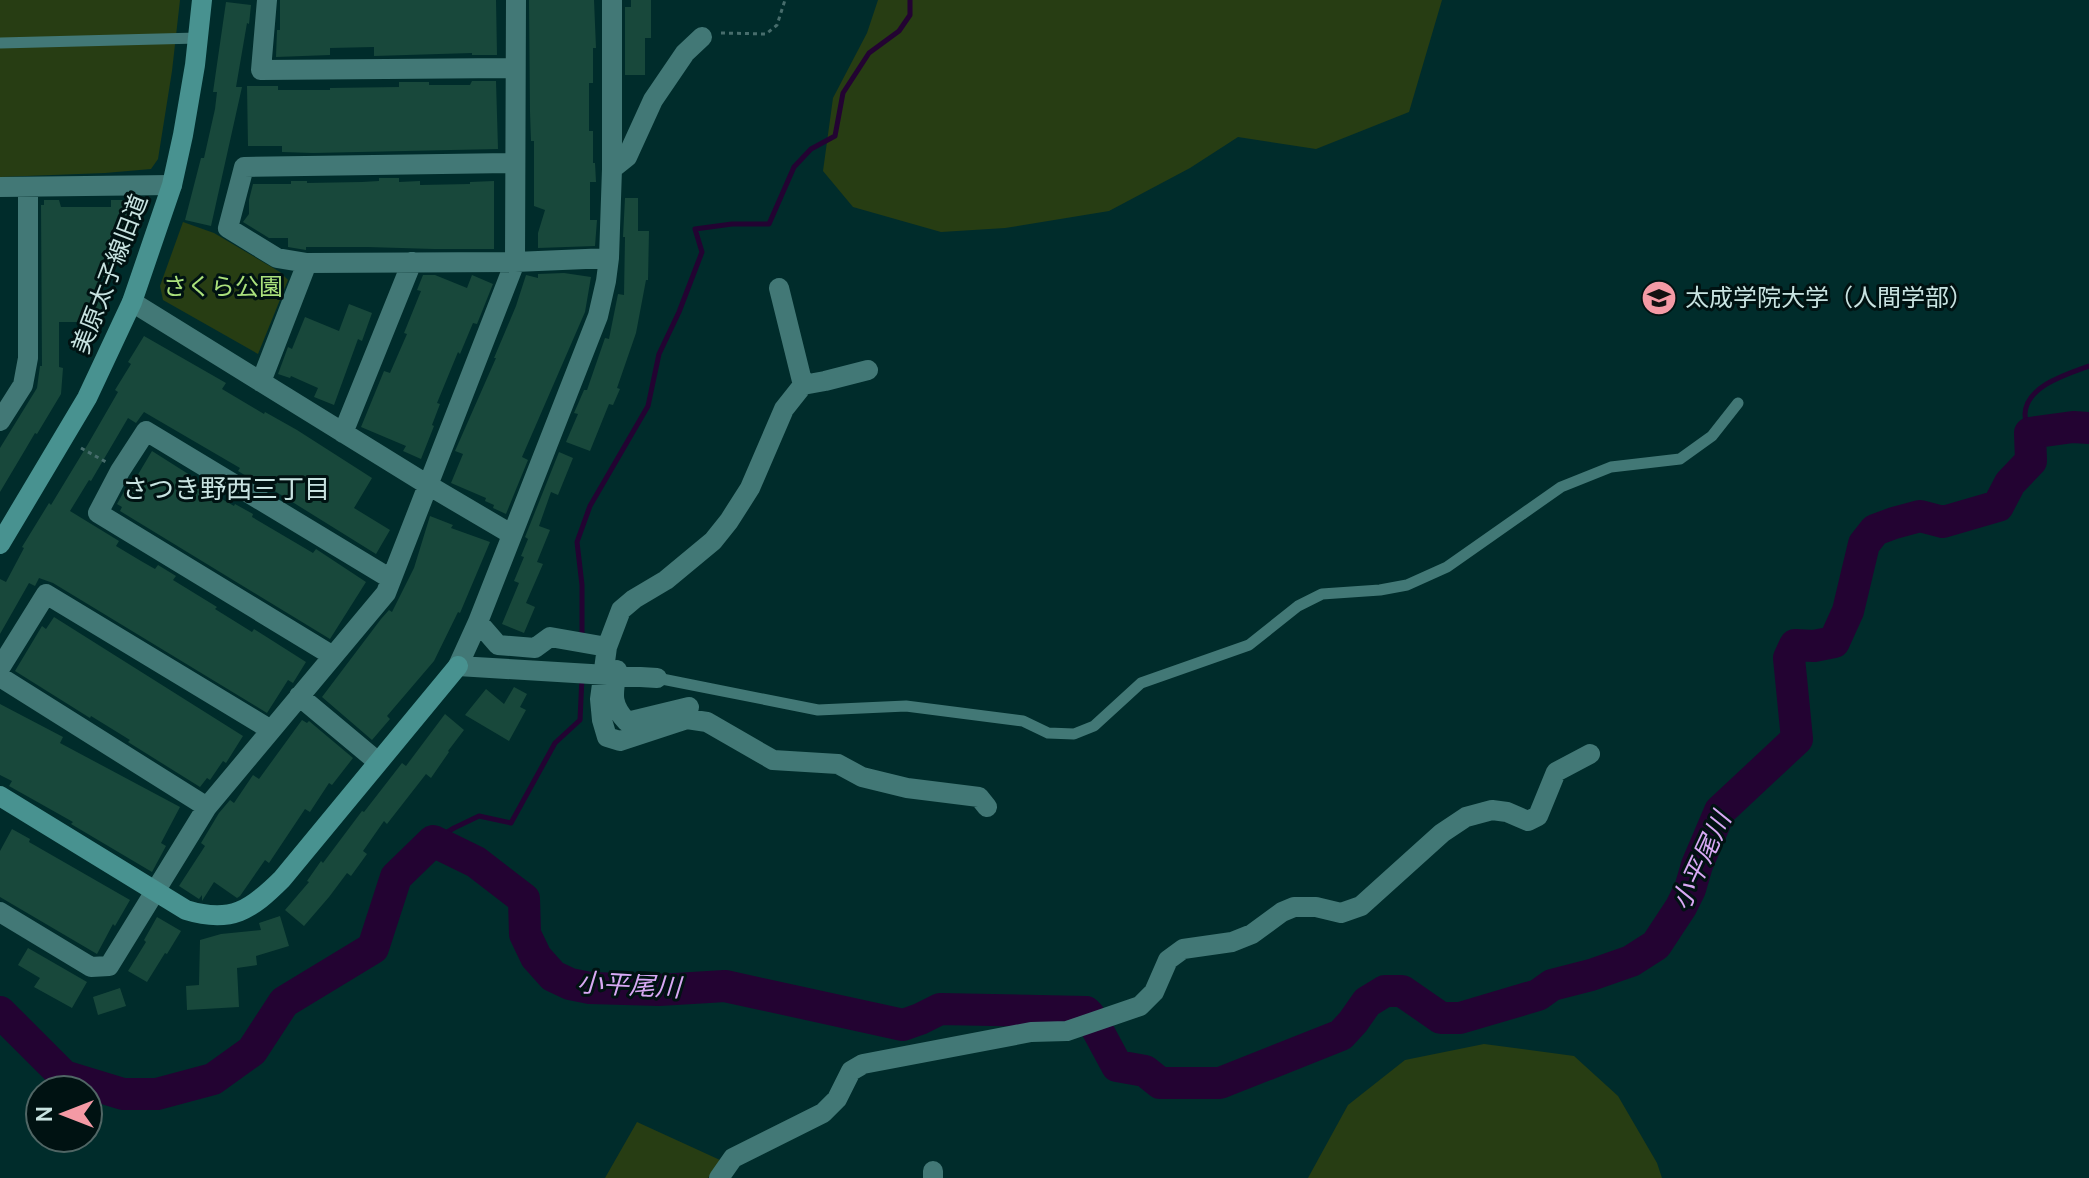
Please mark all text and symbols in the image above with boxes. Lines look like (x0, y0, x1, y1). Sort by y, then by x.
street label: 美原太子線旧道 (63, 189, 154, 358)
park label: さくら公園 (163, 269, 283, 302)
school or university icon: 太成学院大学（人間学部） (1640, 279, 1678, 317)
place label: 太成学院大学（人間学部） (1685, 280, 1973, 313)
district label: さつき野西三丁目 (122, 470, 330, 506)
water label: 小平尾川 (1662, 803, 1740, 915)
water label: 小平尾川 (576, 963, 685, 1005)
north arrow (24, 1074, 104, 1154)
text: N (29, 1106, 59, 1122)

